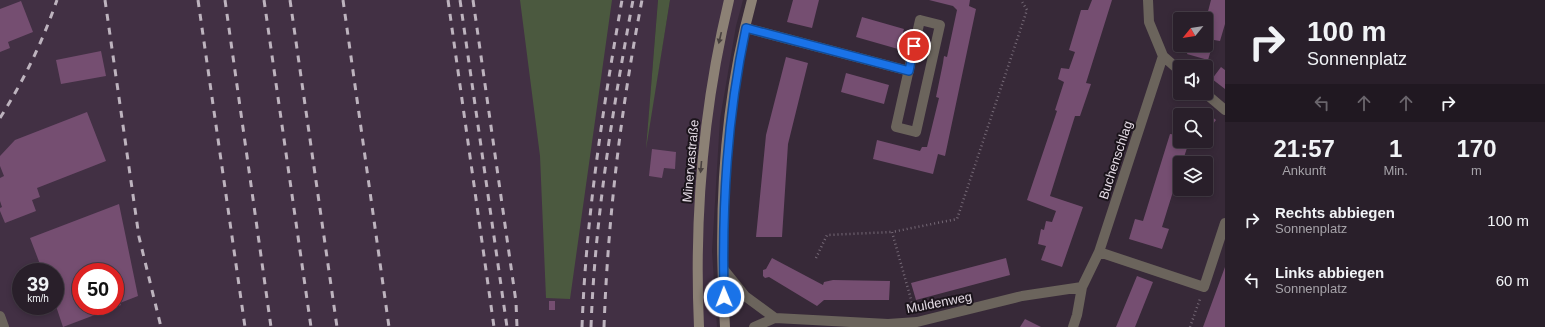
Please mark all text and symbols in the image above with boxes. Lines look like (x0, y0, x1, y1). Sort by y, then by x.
north arrow (1173, 12, 1213, 52)
map controls (1173, 12, 1213, 196)
icon: right (1241, 16, 1293, 68)
text: 100 m (1307, 16, 1386, 47)
pin (897, 29, 931, 63)
one-way arrow (717, 32, 723, 44)
icon: arrive (903, 35, 925, 57)
text: Sonnenplatz (1307, 49, 1407, 69)
button: sound (1173, 60, 1213, 100)
icon: left (1311, 92, 1333, 114)
icon: ahead (1353, 92, 1375, 114)
icon: ahead (1395, 92, 1417, 114)
icon: right (1437, 92, 1459, 114)
button: search (1173, 108, 1213, 148)
street label: Minervastraße (679, 119, 702, 203)
street label: Buchenschlag (1096, 119, 1135, 201)
text: 21:57 (1274, 135, 1335, 162)
text: 1 (1389, 135, 1402, 162)
text: 170 (1456, 135, 1497, 162)
button: layers (1173, 156, 1213, 196)
one-way arrow (698, 160, 705, 173)
text: Ankunft (1282, 163, 1326, 178)
text: Min. (1383, 163, 1408, 178)
text: m (1471, 163, 1482, 178)
text: Rechts abbiegen (1275, 204, 1395, 221)
icon: right (1241, 209, 1263, 231)
text: 100 m (1487, 212, 1529, 229)
text: Sonnenplatz (1275, 221, 1347, 236)
speed limit sign: 50 (72, 263, 124, 315)
text: Links abbiegen (1275, 264, 1384, 281)
icon: left (1241, 269, 1263, 291)
text: 60 m (1496, 272, 1529, 289)
text: 39 (27, 273, 49, 295)
position arrow (703, 276, 745, 318)
text: Sonnenplatz (1275, 281, 1347, 296)
street label: Muldenweg (905, 289, 973, 316)
text: km/h (27, 293, 49, 304)

